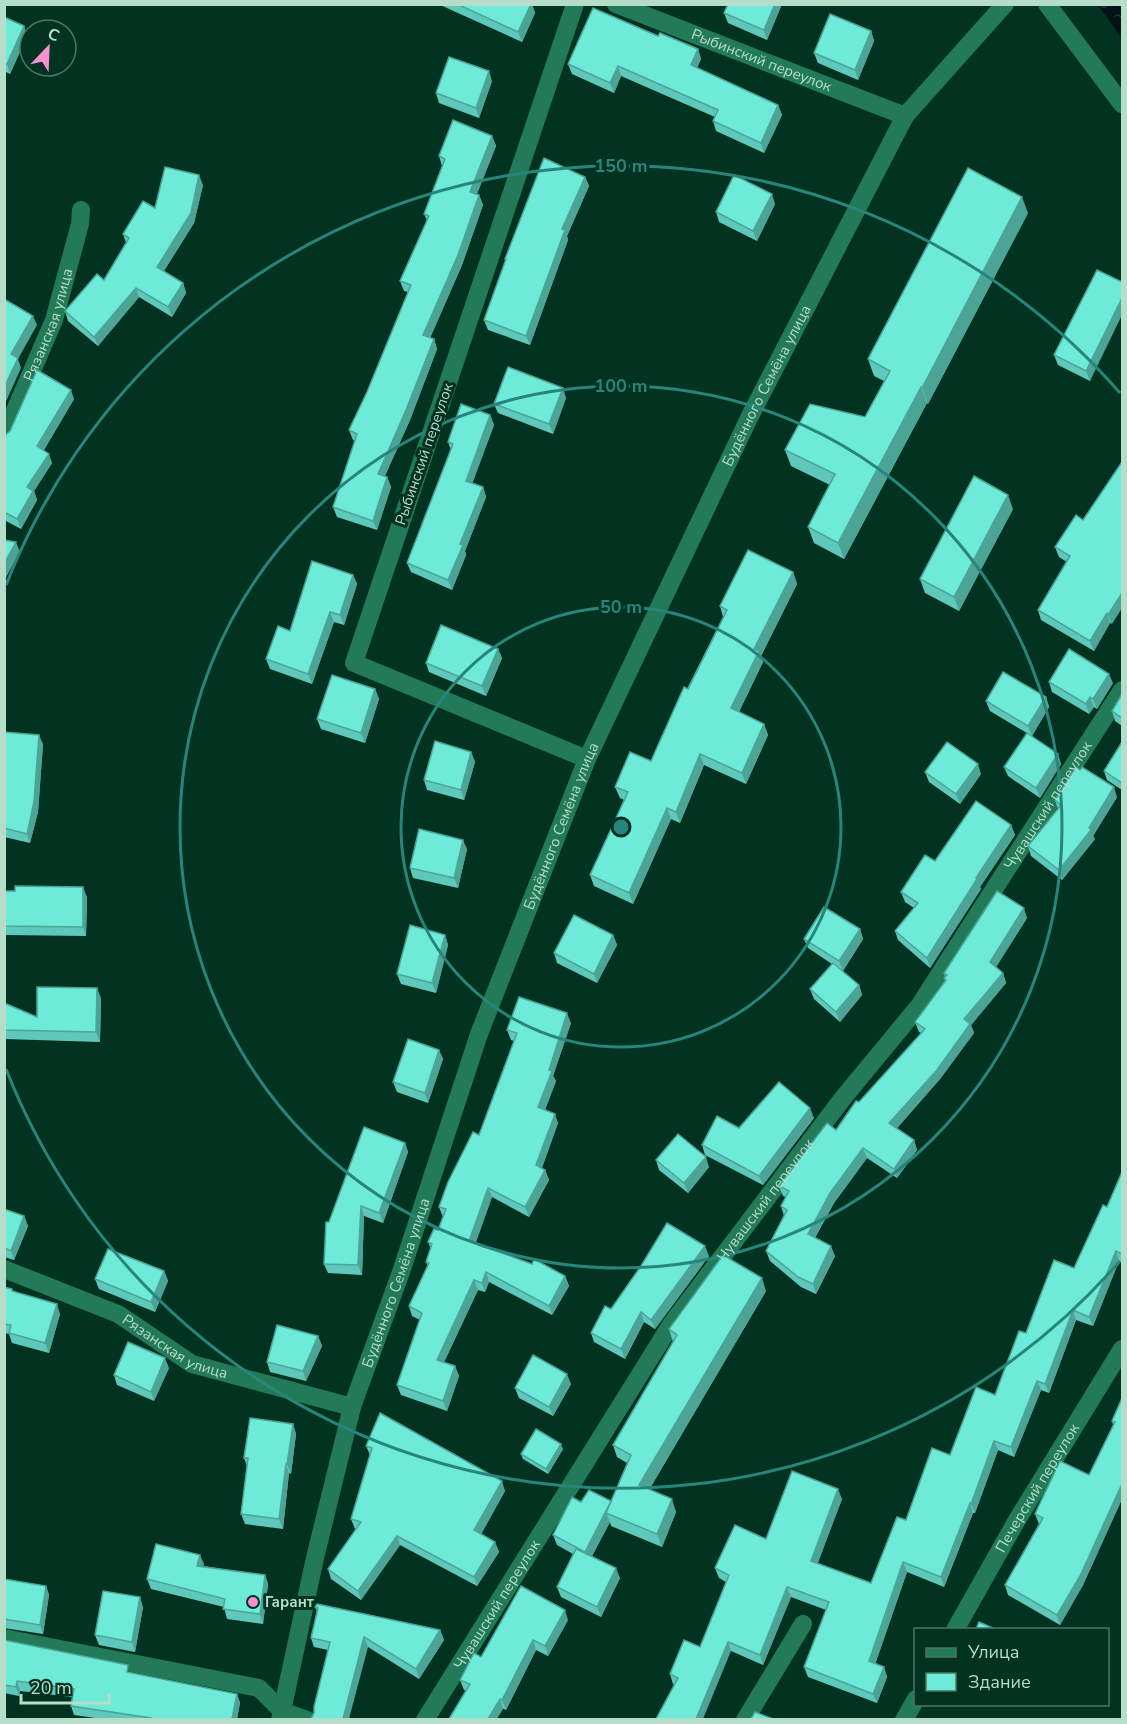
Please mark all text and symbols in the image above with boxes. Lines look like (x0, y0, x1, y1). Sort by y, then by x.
north arrow (18, 18, 78, 78)
text: С (44, 23, 63, 47)
street label: Рыбинский переулок (688, 24, 835, 97)
text: 150 m (594, 154, 648, 178)
street label: Рязанская улица (19, 266, 78, 384)
street label: Будённого Семёна улица (717, 301, 816, 470)
text: 100 m (594, 374, 648, 398)
street label: Рыбинский переулок (390, 380, 458, 528)
text: 50 m (600, 595, 642, 619)
street label: Чувашский переулок (999, 737, 1097, 873)
street label: Будённого Семёна улица (519, 739, 604, 912)
centre of rings (611, 817, 631, 837)
street label: Чувашский переулок (712, 1135, 819, 1265)
street label: Будённого Семёна улица (357, 1195, 435, 1370)
street label: Рязанская улица (118, 1310, 230, 1383)
street label: Печерский переулок (991, 1420, 1084, 1556)
street label: Чувашский переулок (449, 1536, 545, 1673)
place label: Гарант (265, 1592, 314, 1612)
marker: Гарант (246, 1595, 260, 1609)
legend (914, 1628, 1109, 1706)
text: Улица (967, 1640, 1019, 1664)
scale bar (21, 1667, 110, 1705)
text: Здание (968, 1670, 1031, 1694)
text: 20 m (30, 1676, 72, 1700)

